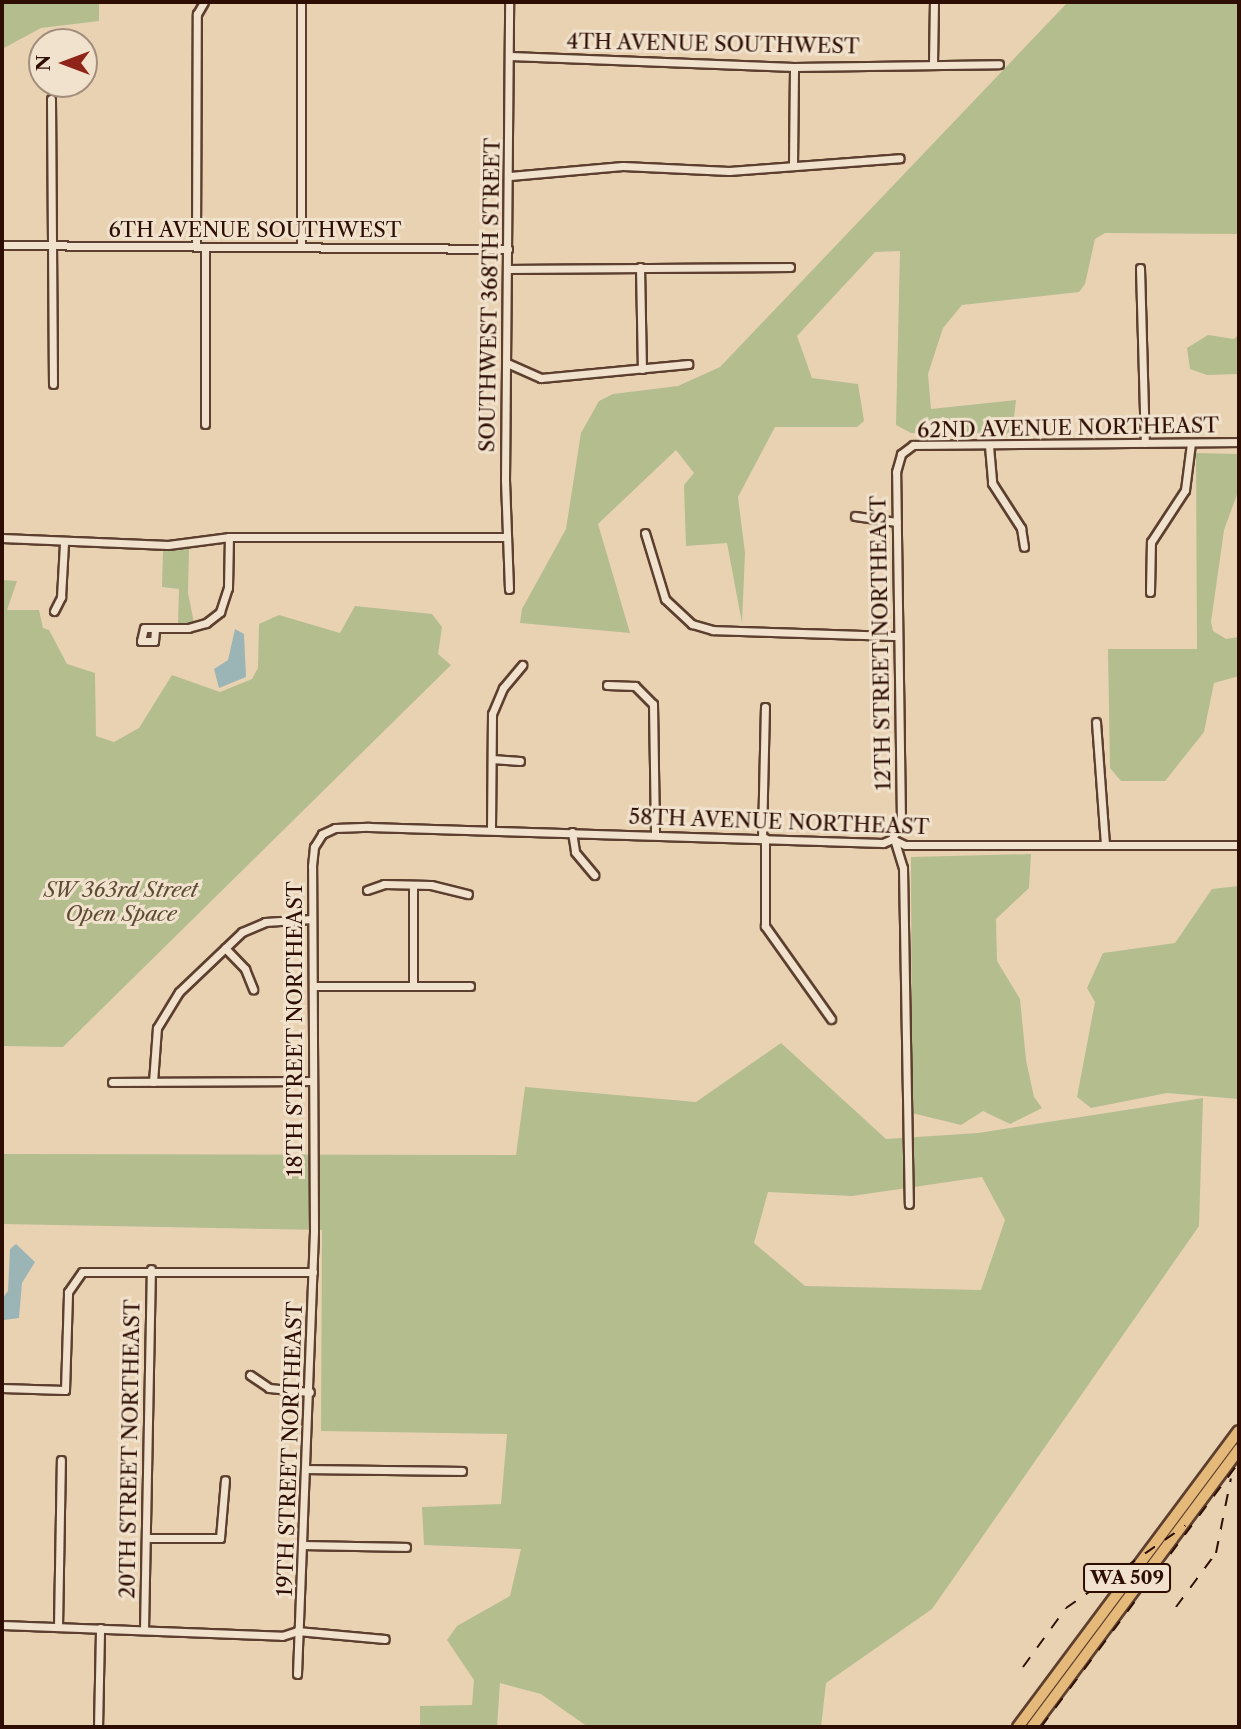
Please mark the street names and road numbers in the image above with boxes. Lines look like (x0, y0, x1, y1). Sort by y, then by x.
street label: 4TH AVENUE SOUTHWEST (566, 29, 860, 59)
street label: SOUTHWEST 368TH STREET (475, 137, 505, 453)
street label: 6TH AVENUE SOUTHWEST (108, 217, 402, 243)
street label: 62ND AVENUE NORTHEAST (916, 413, 1220, 443)
street label: 12TH STREET NORTHEAST (866, 495, 896, 791)
street label: 58TH AVENUE NORTHEAST (628, 804, 930, 840)
street label: 18TH STREET NORTHEAST (282, 881, 308, 1177)
street label: 20TH STREET NORTHEAST (115, 1299, 145, 1599)
street label: 19TH STREET NORTHEAST (272, 1301, 308, 1597)
road number: WA 509 (1082, 1562, 1172, 1594)

